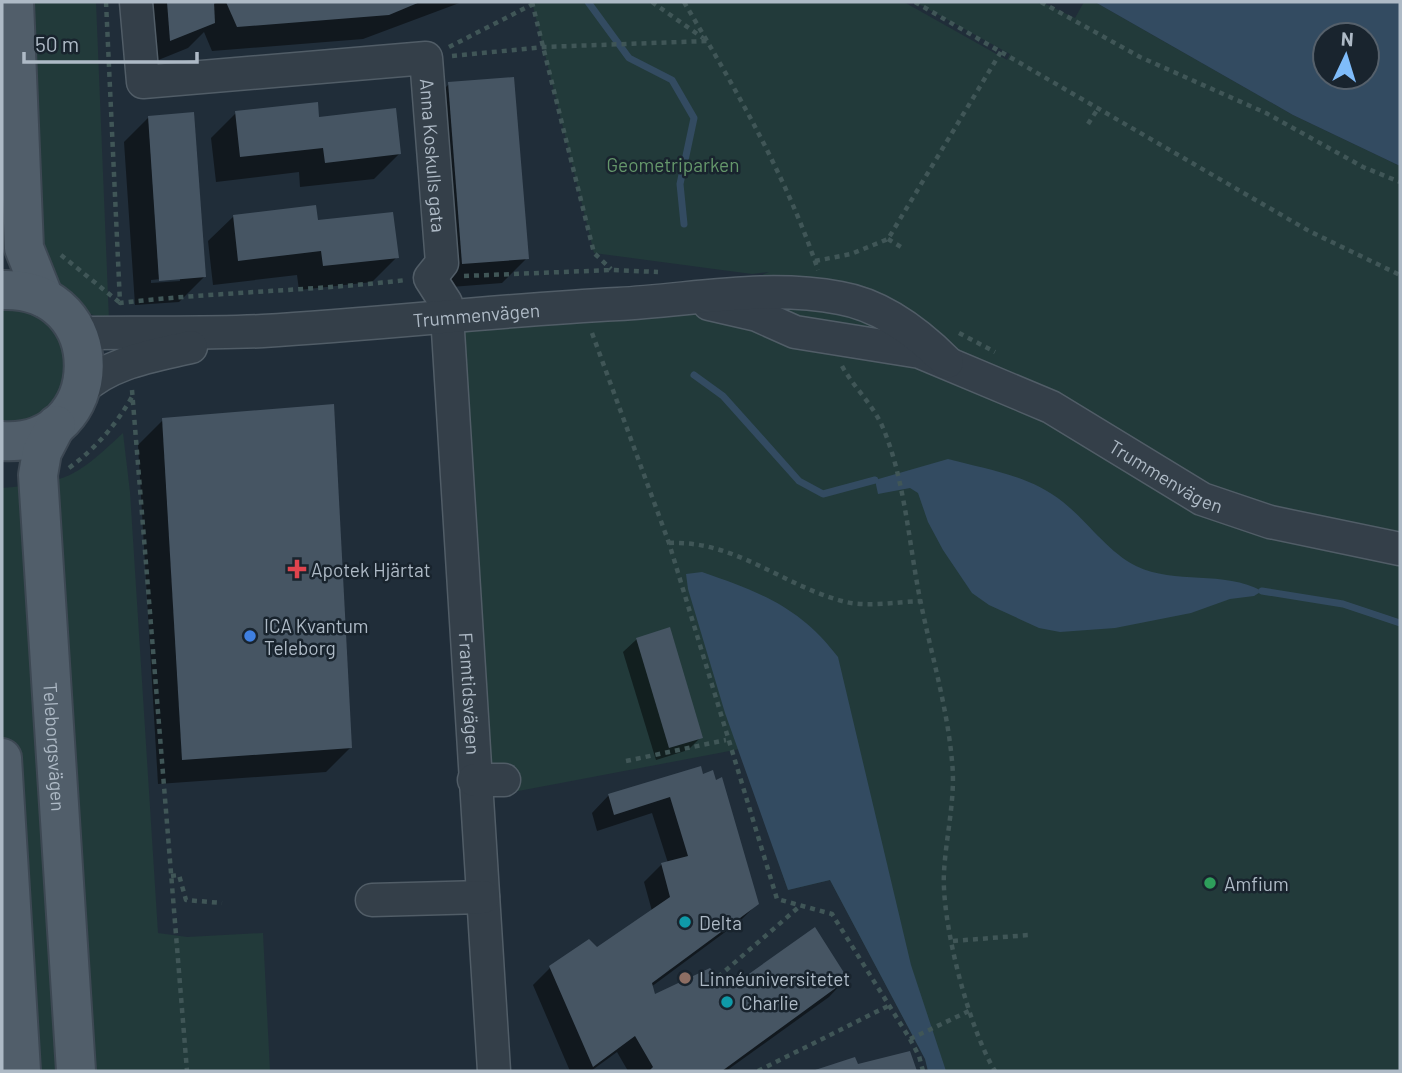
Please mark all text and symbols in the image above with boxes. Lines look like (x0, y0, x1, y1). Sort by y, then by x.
scale bar (24, 21, 198, 65)
north arrow (1311, 21, 1381, 91)
text: N (1340, 27, 1354, 50)
text: 50 m (35, 31, 79, 56)
street label: Anna Koskulls gata (416, 78, 451, 233)
park label: Geometriparken (606, 153, 740, 176)
street label: Trummenvägen (412, 297, 541, 331)
street label: Trummenvägen (1105, 434, 1226, 517)
place label: Apotek Hjärtat (311, 558, 431, 581)
marker: Apotek Hjärtat (289, 561, 305, 577)
place label: ICA Kvantum Teleborg (264, 614, 369, 659)
marker: ICA Kvantum Teleborg (242, 628, 258, 644)
street label: Framtidsvägen (455, 631, 486, 755)
street label: Teleborgsvägen (40, 682, 71, 812)
place label: Amfium (1224, 872, 1289, 895)
marker: Amfium (1202, 875, 1218, 891)
place label: Delta (699, 911, 742, 934)
marker: Delta (677, 914, 693, 930)
place label: Linnéuniversitetet (699, 967, 850, 990)
marker: Linnéuniversitetet (677, 970, 693, 986)
place label: Charlie (741, 991, 799, 1014)
marker: Charlie (719, 994, 735, 1010)

